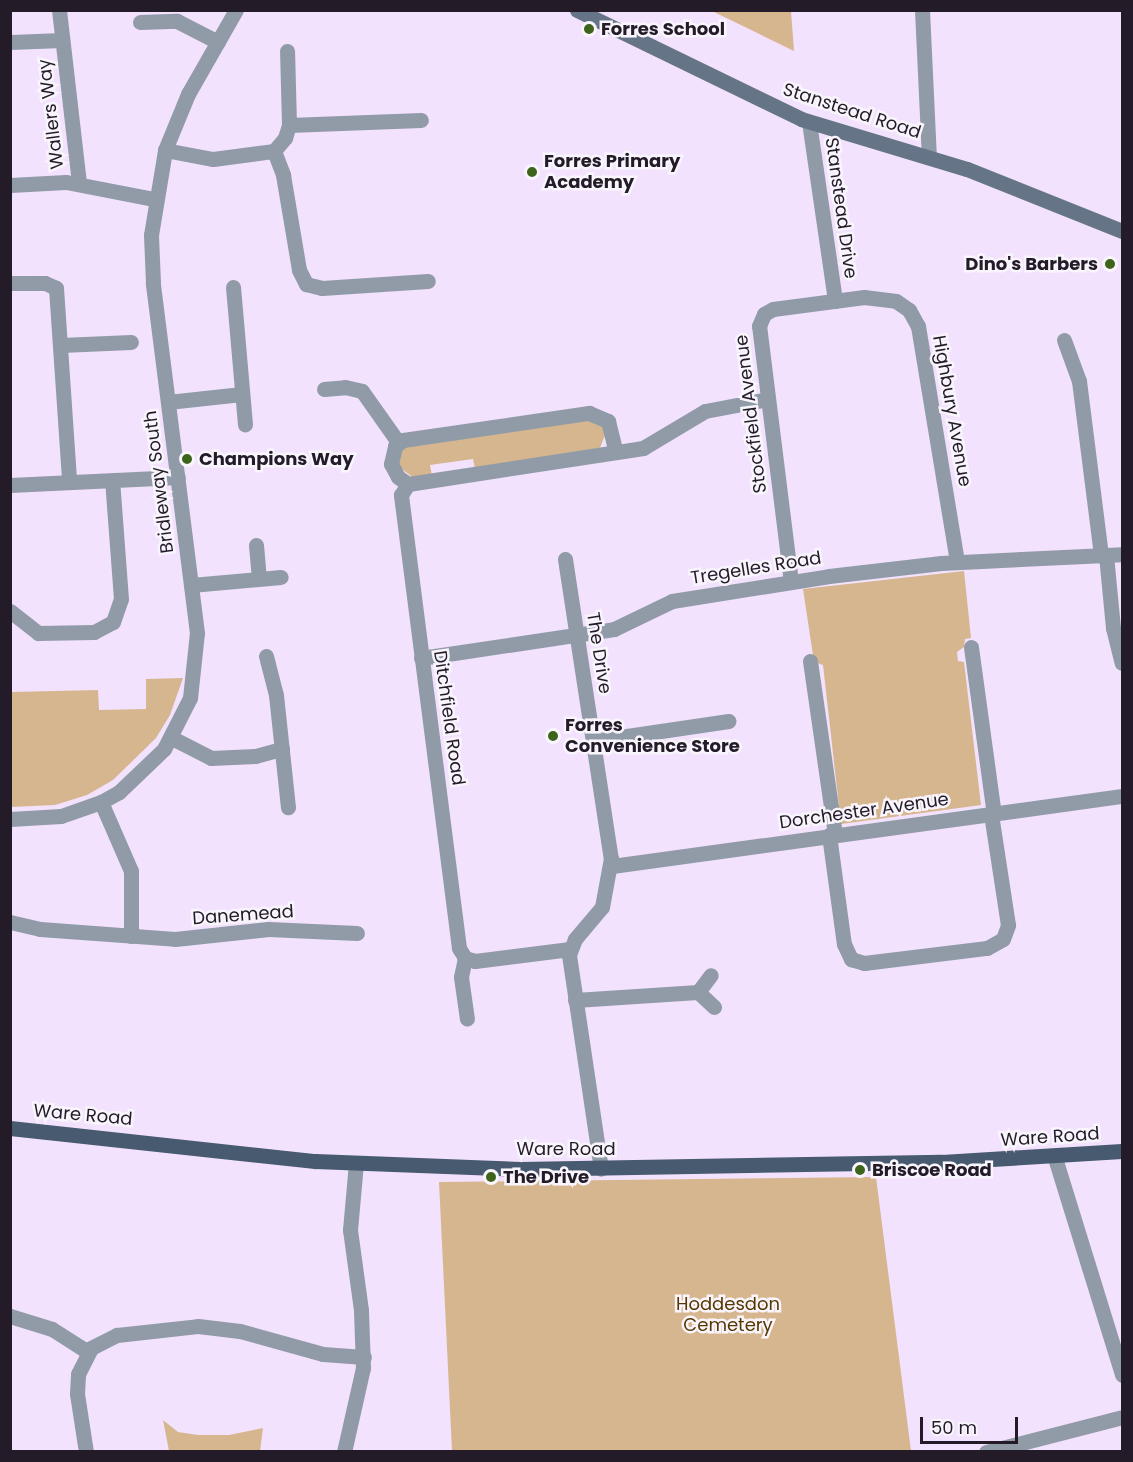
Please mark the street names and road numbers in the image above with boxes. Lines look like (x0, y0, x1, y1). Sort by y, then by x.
street label: Wallers Way (34, 58, 68, 170)
street label: Stanstead Road (780, 79, 924, 143)
street label: Stanstead Drive (820, 136, 862, 280)
street label: Stockfield Avenue (731, 334, 771, 494)
street label: Highbury Avenue (928, 334, 976, 488)
street label: Bridleway South (140, 409, 178, 555)
street label: Tregelles Road (689, 547, 823, 589)
street label: The Drive (582, 611, 616, 695)
street label: Ditchfield Road (429, 649, 469, 787)
street label: Dorchester Avenue (778, 788, 950, 834)
street label: Danemead (192, 901, 294, 929)
street label: Ware Road (33, 1100, 133, 1130)
street label: Ware Road (1000, 1123, 1100, 1151)
street label: Ware Road (516, 1138, 616, 1160)

